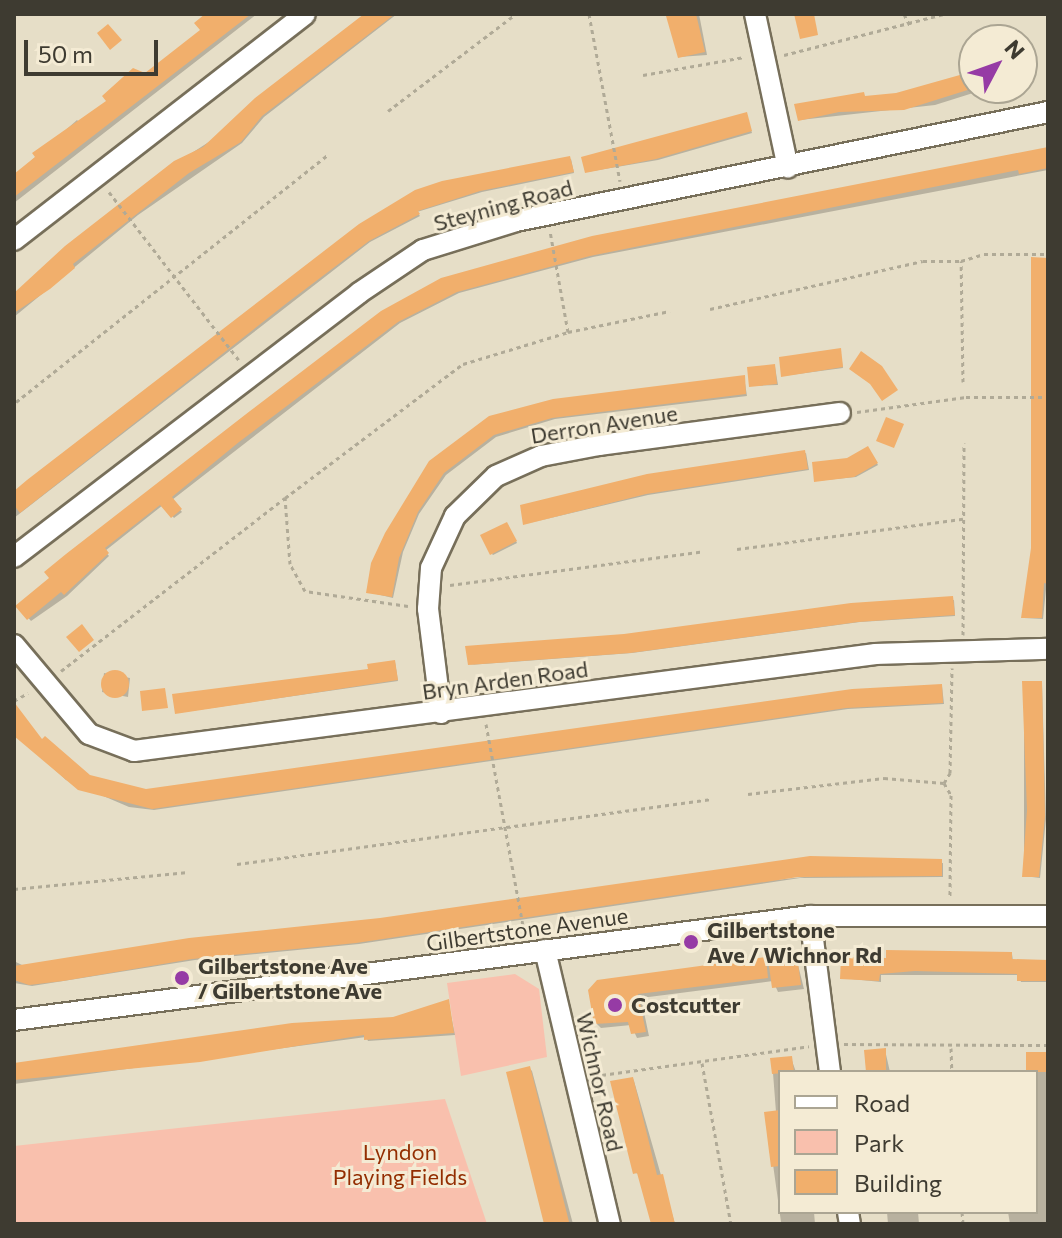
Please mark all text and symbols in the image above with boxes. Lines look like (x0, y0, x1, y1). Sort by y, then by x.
scale bar (28, 24, 162, 74)
north arrow (958, 24, 1038, 104)
text: N (999, 34, 1031, 64)
text: 50 m (38, 39, 93, 68)
street label: Steyning Road (431, 174, 575, 236)
street label: Derron Avenue (529, 399, 679, 449)
street label: Bryn Arden Road (420, 655, 590, 705)
street label: Gilbertstone Avenue (424, 902, 630, 956)
place label: Gilbertstone Ave / Wichnor Rd (707, 916, 882, 968)
marker: Gilbertstone Ave / Wichnor Rd (682, 933, 700, 951)
place label: Gilbertstone Ave / Gilbertstone Ave (198, 952, 382, 1004)
marker: Gilbertstone Ave / Gilbertstone Ave (173, 969, 191, 987)
place label: Costcutter (631, 992, 741, 1018)
marker: Costcutter (606, 996, 624, 1014)
street label: Wichnor Road (571, 1010, 629, 1154)
legend (778, 1070, 1038, 1214)
text: Road (854, 1088, 910, 1117)
text: Park (854, 1128, 904, 1157)
park label: Lyndon Playing Fields (333, 1138, 467, 1190)
text: Building (854, 1168, 942, 1197)

